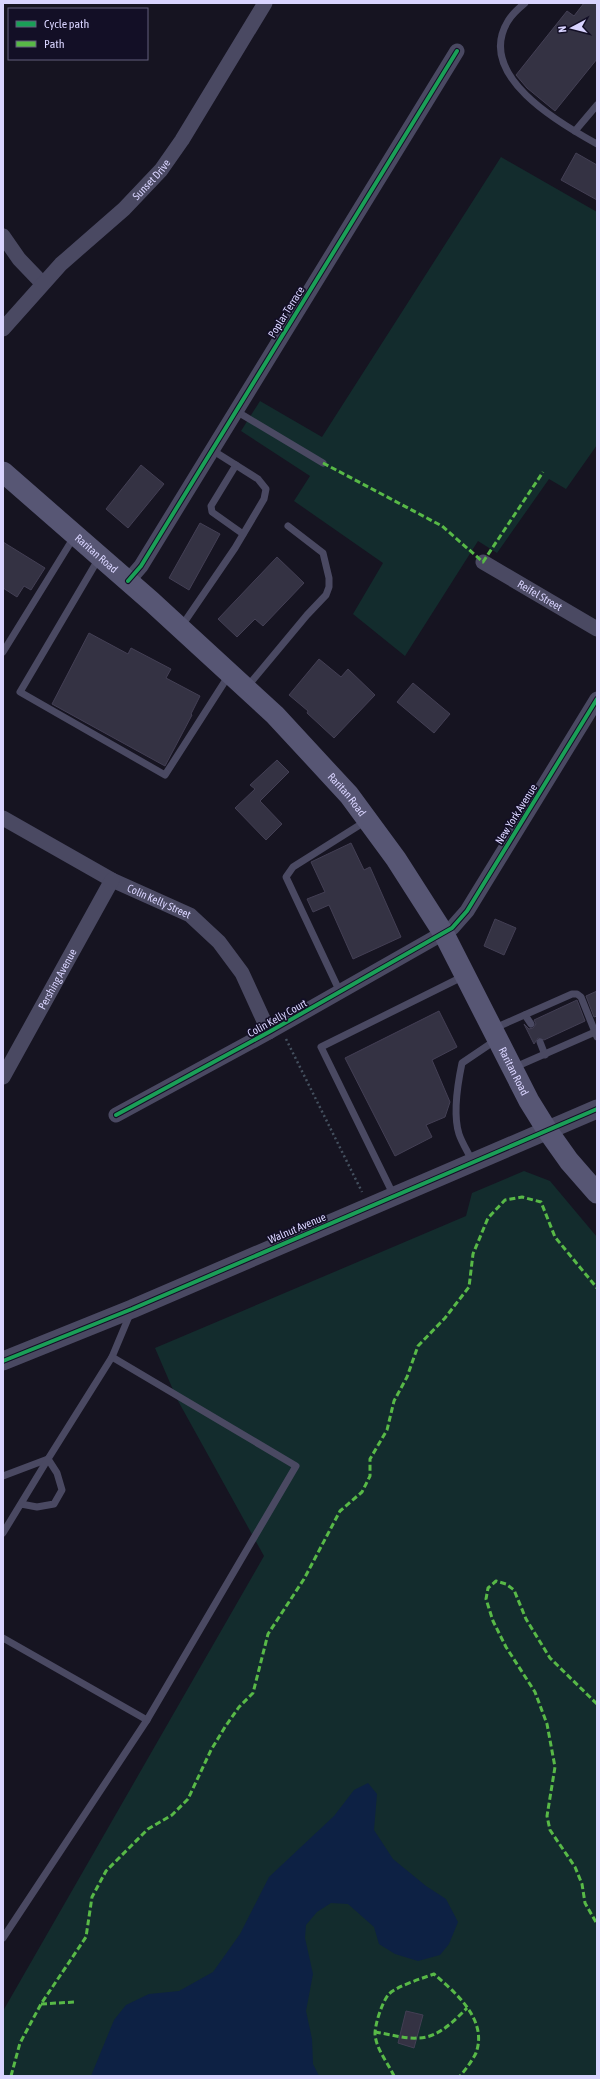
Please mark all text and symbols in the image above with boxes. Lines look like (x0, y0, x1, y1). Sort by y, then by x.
legend (8, 8, 148, 60)
north arrow (552, 8, 592, 48)
text: Cycle path (44, 17, 89, 31)
text: N (556, 25, 568, 33)
text: Path (44, 37, 65, 51)
street label: Sunset Drive (130, 157, 173, 202)
street label: Poplar Terrace (266, 284, 306, 340)
street label: Raritan Road (73, 532, 120, 575)
street label: Reifel Street (515, 578, 564, 613)
street label: Raritan Road (326, 770, 368, 818)
street label: New York Avenue (493, 782, 539, 846)
street label: Colin Kelly Street (125, 882, 193, 921)
street label: Pershing Avenue (36, 947, 79, 1011)
street label: Colin Kelly Court (245, 997, 309, 1039)
street label: Raritan Road (496, 1045, 531, 1097)
street label: Walnut Avenue (266, 1210, 328, 1246)

